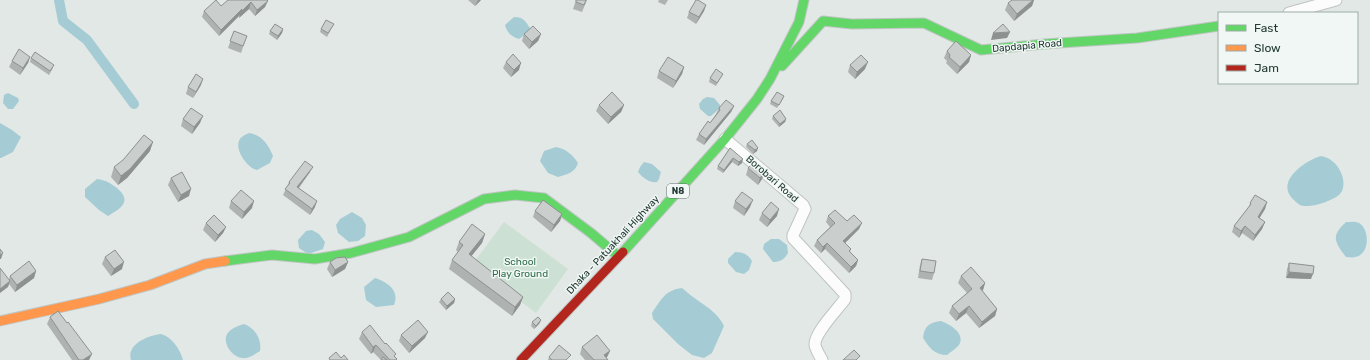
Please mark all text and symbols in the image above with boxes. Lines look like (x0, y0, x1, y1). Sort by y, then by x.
legend (1218, 12, 1358, 84)
text: Fast (1254, 21, 1278, 35)
street label: Dapdapia Road (992, 37, 1062, 55)
text: Slow (1254, 41, 1281, 55)
text: Jam (1254, 61, 1279, 75)
street label: Borobari Road (743, 153, 801, 205)
road number: N8 (667, 184, 689, 198)
street label: Dhaka - Patuakhali Highway (564, 193, 662, 297)
park label: School Play Ground (492, 256, 548, 280)

